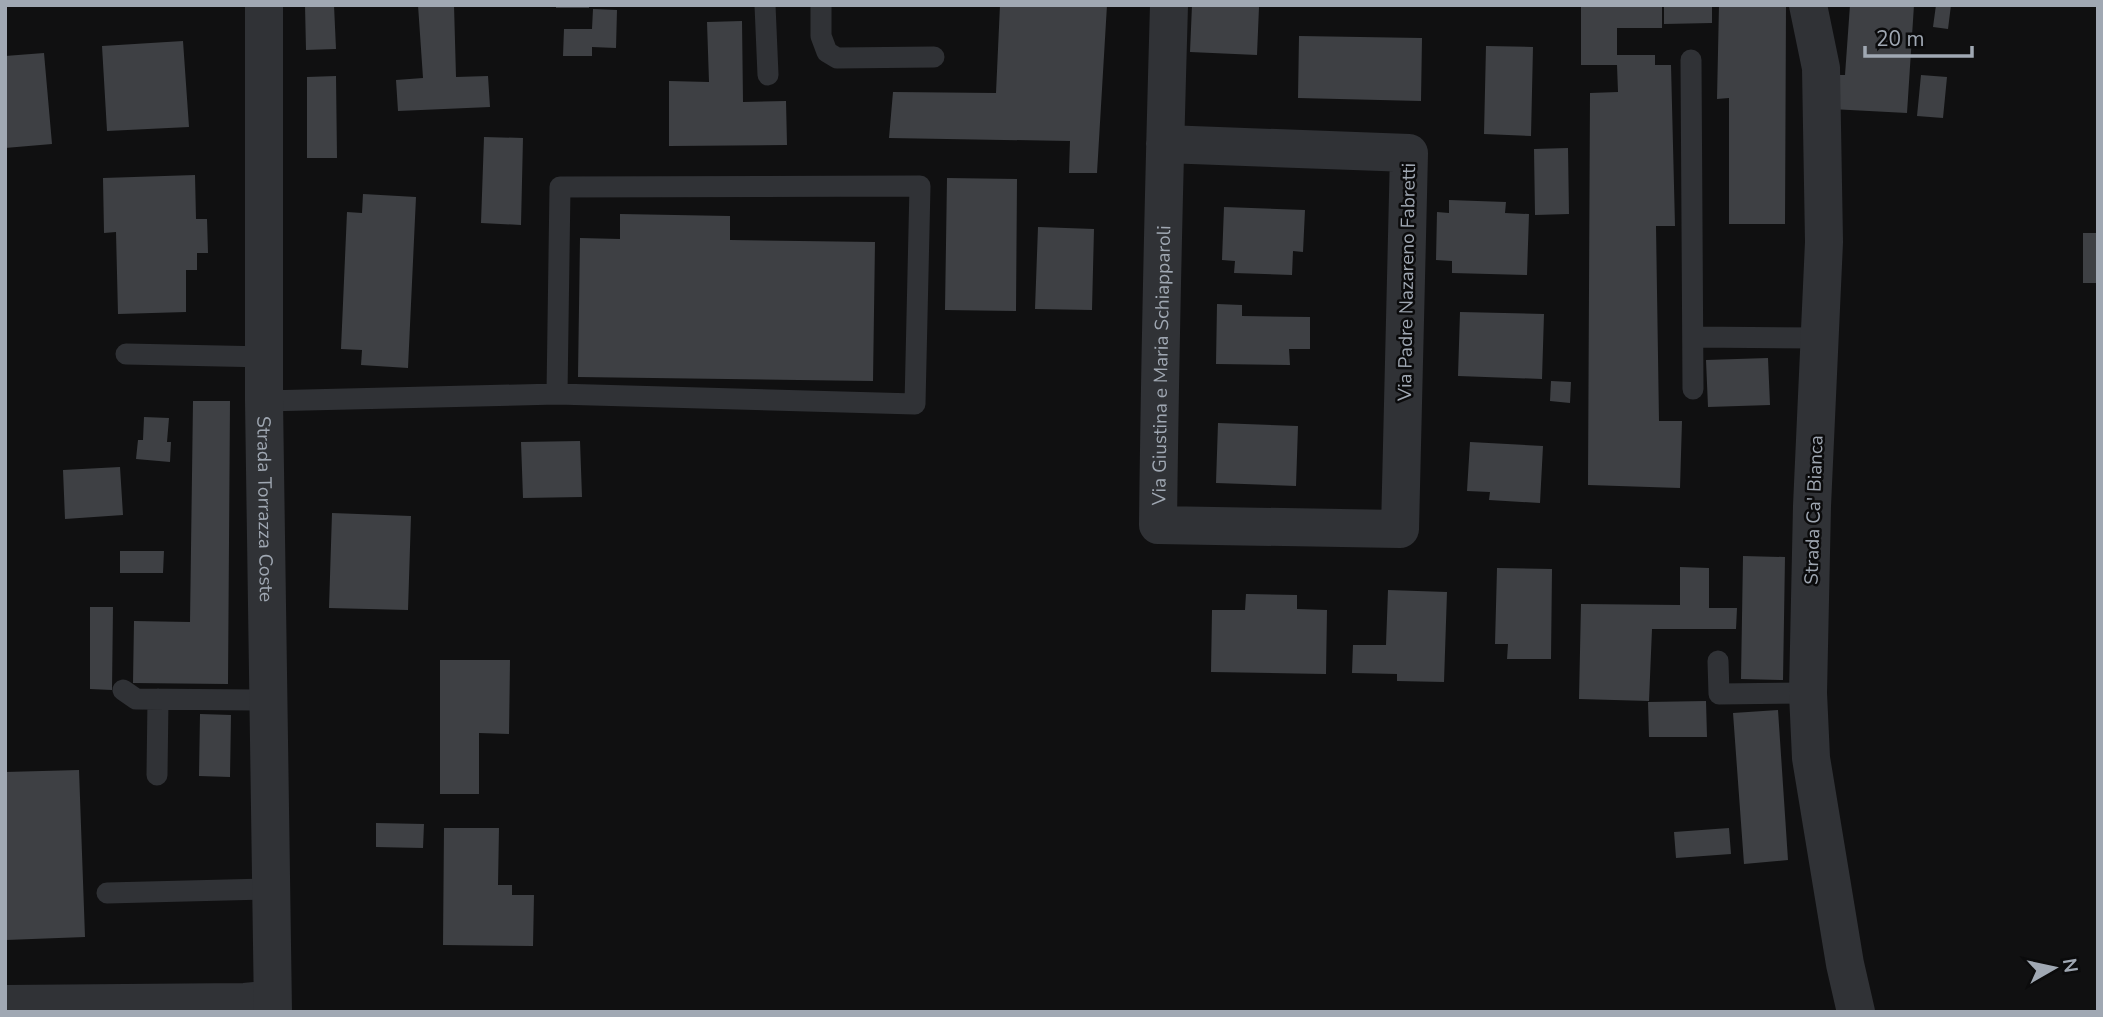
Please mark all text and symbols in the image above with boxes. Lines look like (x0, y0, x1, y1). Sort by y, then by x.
scale bar (1865, 14, 1972, 58)
text: 20 m (1876, 25, 1925, 53)
street label: Via Padre Nazareno Fabretti (1392, 163, 1422, 402)
street label: Via Giustina e Maria Schiapparoli (1146, 225, 1177, 507)
street label: Strada Torrazza Coste (250, 416, 279, 602)
street label: Strada Ca' Bianca (1798, 435, 1830, 585)
north arrow (2019, 933, 2089, 1003)
text: N (2056, 956, 2084, 975)

